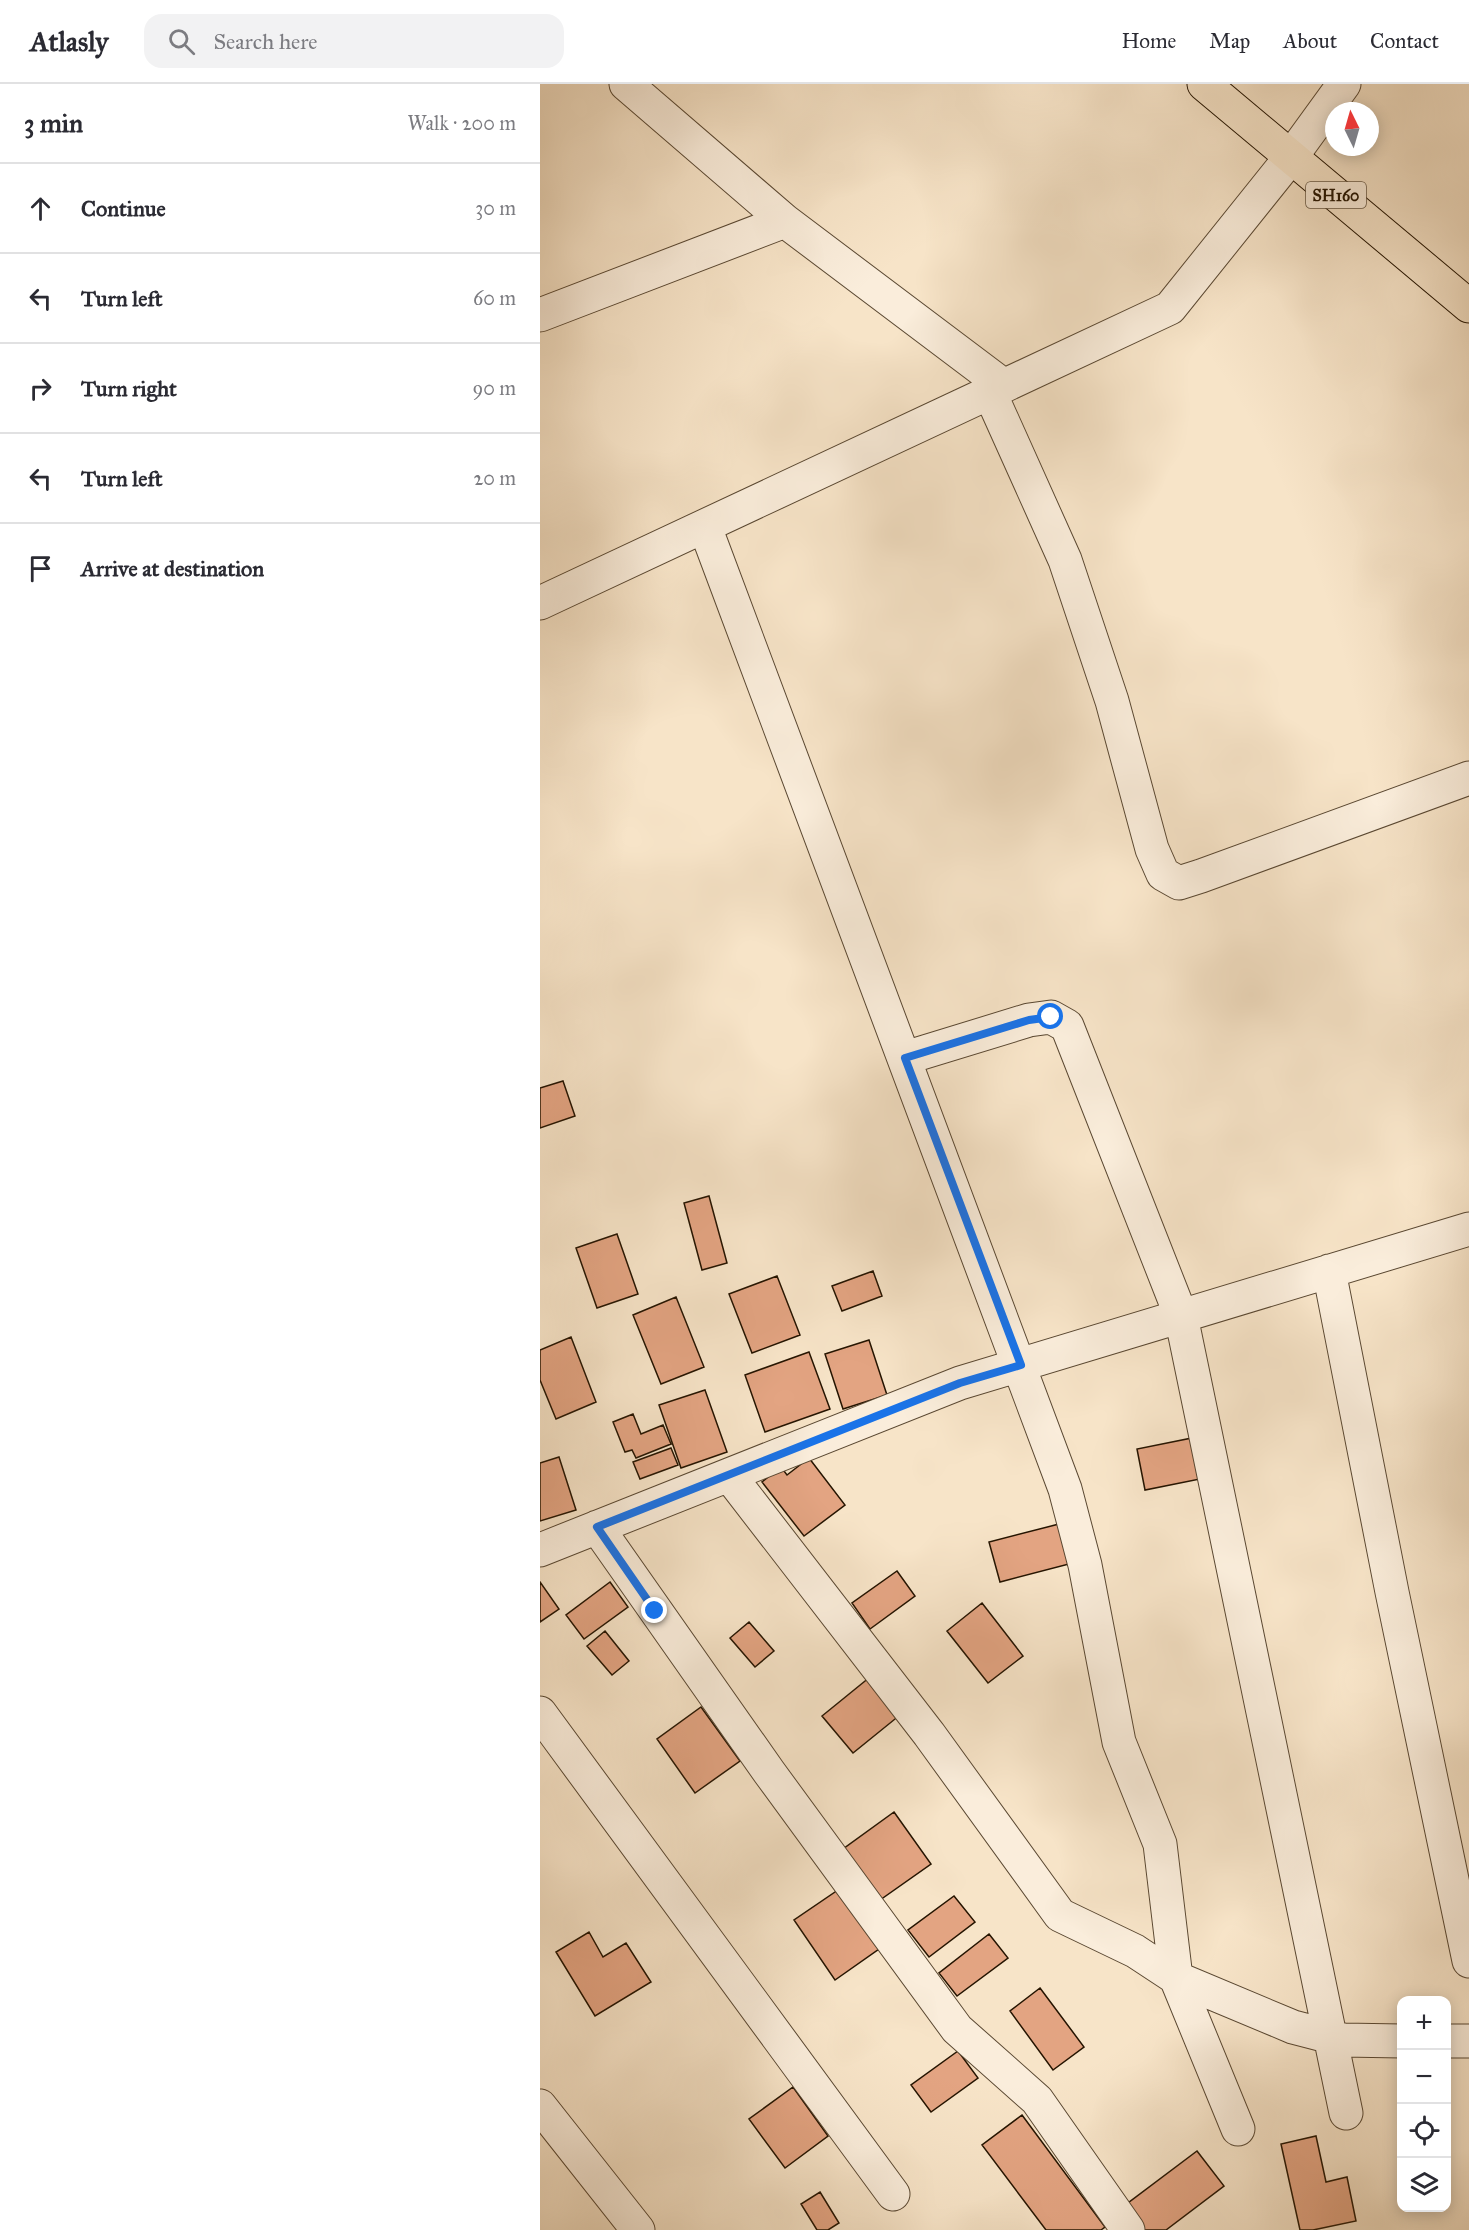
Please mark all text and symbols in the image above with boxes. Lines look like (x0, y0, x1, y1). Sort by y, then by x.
search box (144, 14, 564, 68)
text: Atlasly (30, 24, 108, 59)
icon: search (165, 25, 198, 58)
text: Search here (213, 28, 317, 55)
text: Home (1121, 28, 1176, 54)
text: Map (1209, 28, 1250, 54)
text: About (1283, 28, 1337, 54)
text: Contact (1370, 28, 1439, 54)
north arrow (1325, 102, 1379, 156)
text: 3 min (24, 107, 83, 139)
text: Walk · 200 m (408, 111, 516, 135)
road number: SH160 (1306, 182, 1366, 208)
icon: ahead (24, 192, 57, 225)
text: Continue (81, 195, 166, 222)
text: 30 m (475, 196, 516, 220)
icon: left (24, 282, 57, 315)
text: Turn left (81, 285, 163, 312)
text: 60 m (473, 286, 516, 310)
icon: right (24, 372, 57, 405)
text: Turn right (81, 375, 177, 402)
text: 90 m (473, 376, 516, 400)
icon: left (24, 462, 57, 495)
text: Turn left (81, 465, 163, 492)
text: 20 m (473, 466, 516, 490)
icon: arrive (24, 552, 57, 585)
text: Arrive at destination (81, 555, 264, 582)
route start (1037, 1003, 1063, 1029)
route end (641, 1597, 667, 1623)
map controls (1397, 1996, 1451, 2212)
button: + (1397, 1996, 1451, 2050)
button: − (1397, 2050, 1451, 2104)
button: locate (1397, 2104, 1451, 2158)
button: layers (1397, 2158, 1451, 2212)

